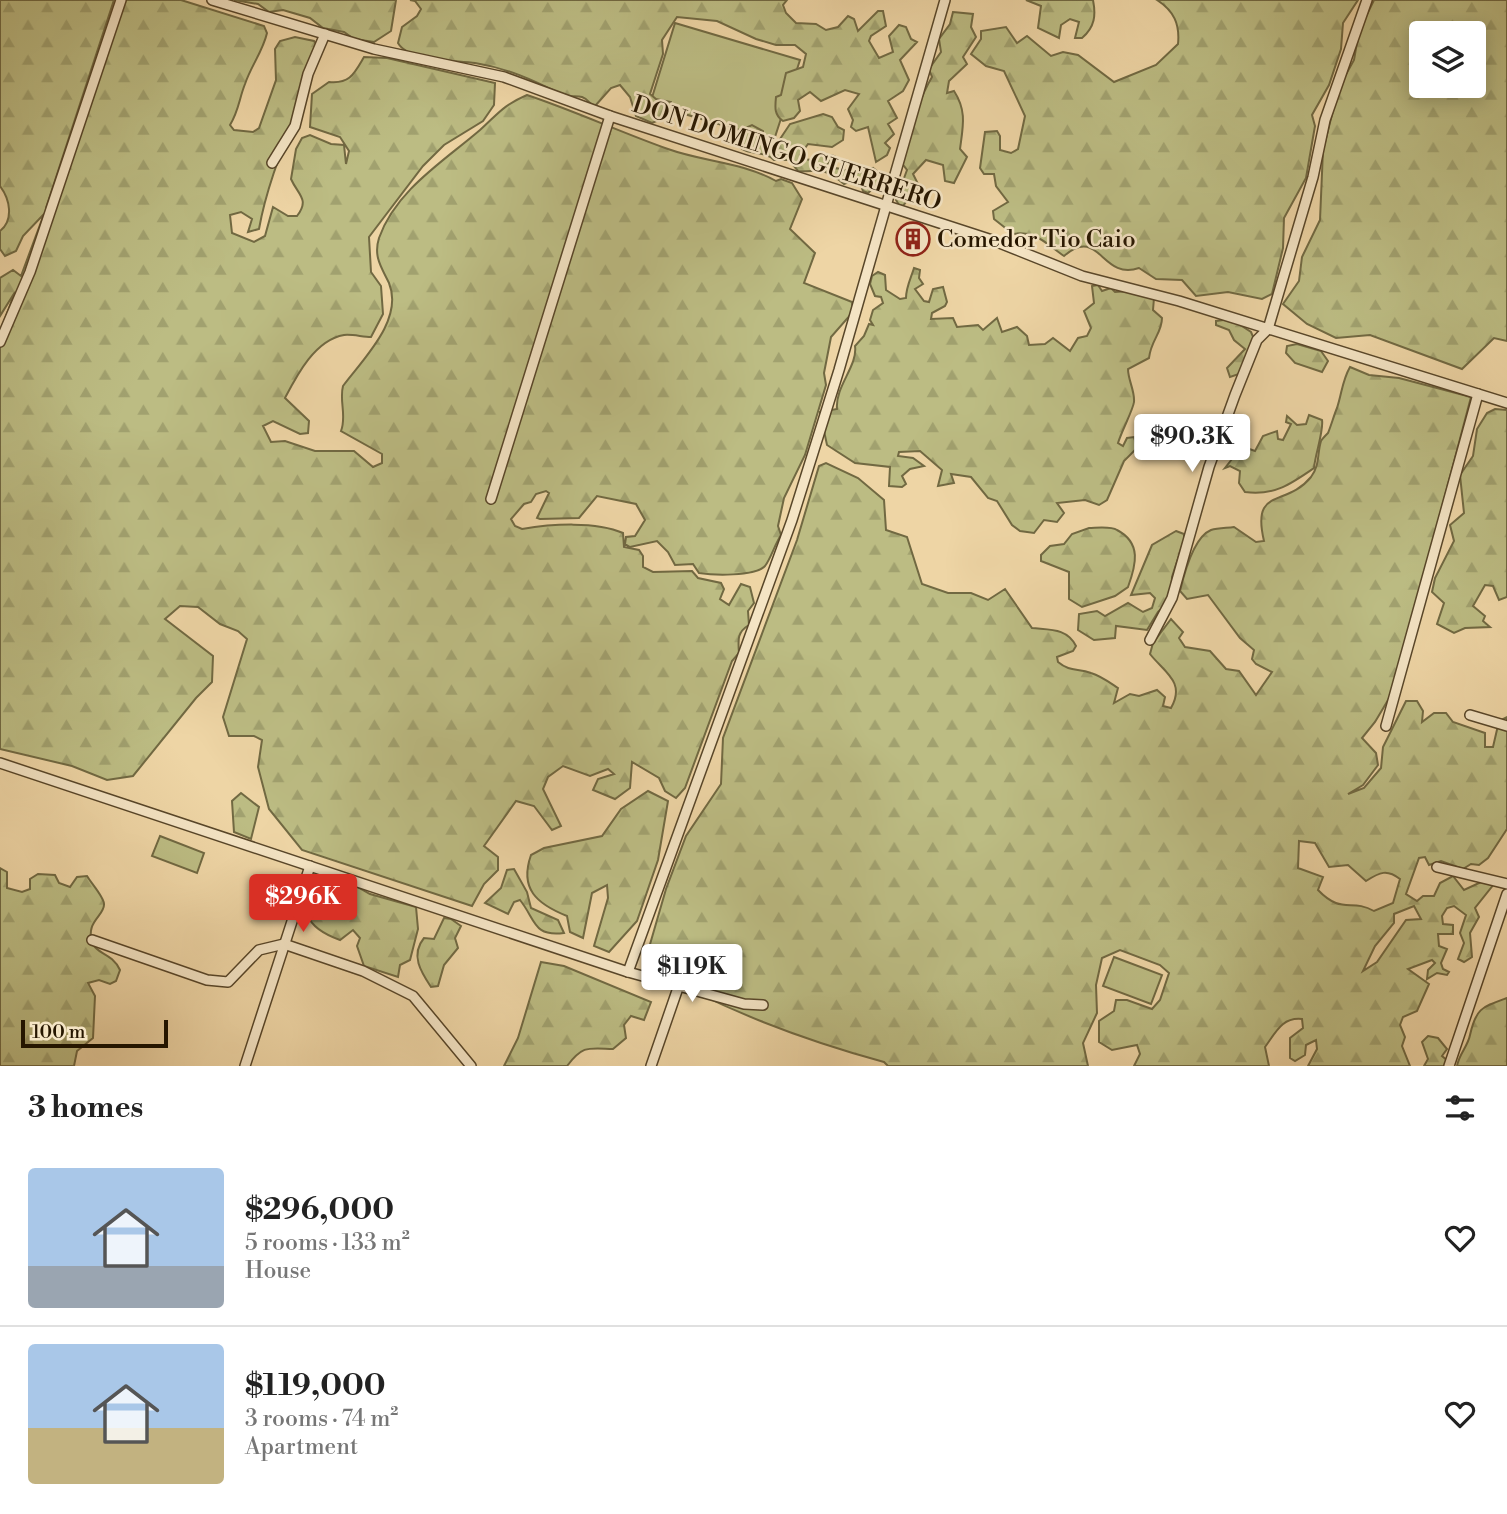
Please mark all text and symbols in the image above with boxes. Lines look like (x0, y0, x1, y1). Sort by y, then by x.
map controls (1409, 21, 1486, 98)
button: layers (1409, 21, 1486, 98)
street label: DON DOMINGO GUERRERO (628, 90, 945, 218)
building icon: Comedor Tio Caio (894, 220, 932, 258)
place label: Comedor Tio Caio (937, 225, 1136, 255)
pin: $90.3K (1135, 414, 1249, 474)
text: $90.3K (1150, 423, 1234, 451)
pin: $296K (254, 874, 352, 934)
text: $296K (265, 883, 341, 911)
pin: $119K (643, 944, 741, 1004)
text: $119K (657, 953, 727, 981)
scale bar (21, 1017, 168, 1049)
text: 100 m (32, 1020, 85, 1044)
text: 3 homes (28, 1089, 143, 1127)
icon: filters (1441, 1089, 1479, 1127)
text: $296,000 (245, 1191, 394, 1229)
icon: home (84, 1196, 168, 1280)
icon: heart (1441, 1219, 1479, 1257)
text: 5 rooms · 133 m² (245, 1229, 410, 1257)
text: House (245, 1257, 311, 1285)
text: $119,000 (245, 1367, 386, 1405)
icon: home (84, 1372, 168, 1456)
icon: heart (1441, 1395, 1479, 1433)
text: 3 rooms · 74 m² (245, 1405, 398, 1433)
text: Apartment (245, 1433, 358, 1461)

